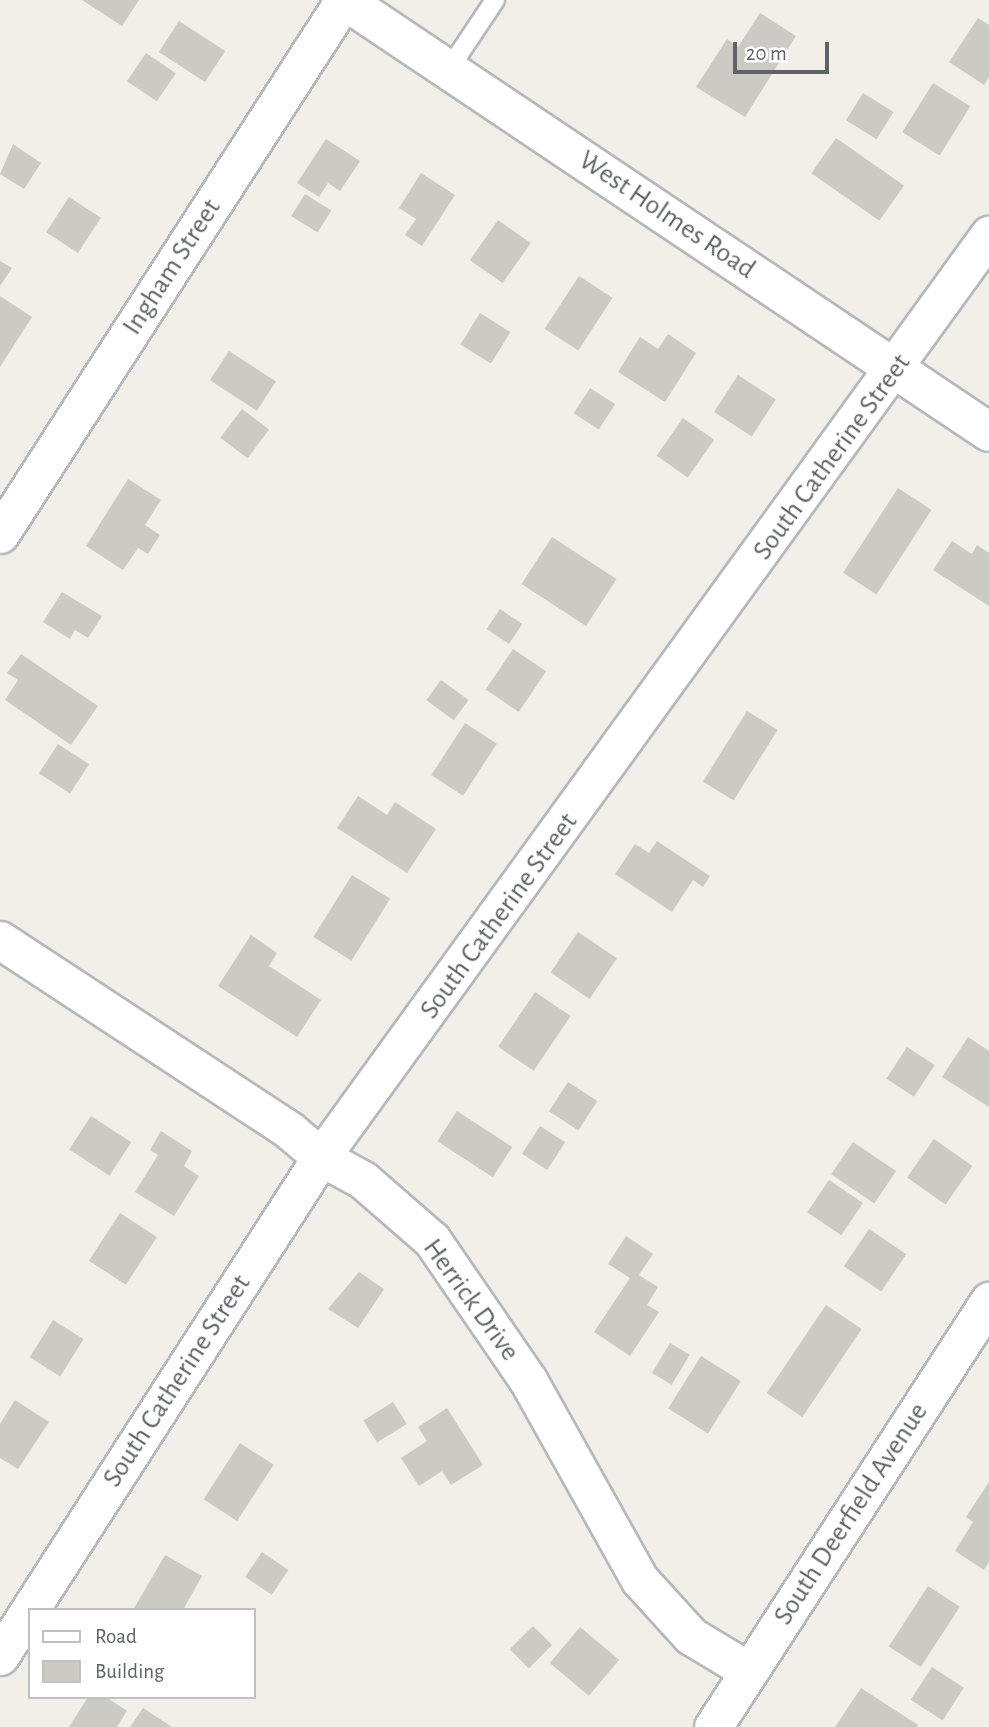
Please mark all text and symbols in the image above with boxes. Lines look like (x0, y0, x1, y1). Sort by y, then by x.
scale bar (737, 28, 833, 72)
text: 20 m (746, 43, 787, 64)
street label: West Holmes Road (572, 144, 762, 286)
street label: Ingham Street (116, 193, 228, 341)
street label: South Catherine Street (746, 347, 918, 567)
street label: South Catherine Street (413, 806, 585, 1026)
street label: Herrick Drive (415, 1232, 527, 1368)
street label: South Catherine Street (96, 1269, 258, 1493)
street label: South Deerfield Avenue (767, 1397, 935, 1631)
legend (28, 1608, 256, 1699)
text: Road (95, 1626, 137, 1647)
text: Building (95, 1661, 164, 1682)

